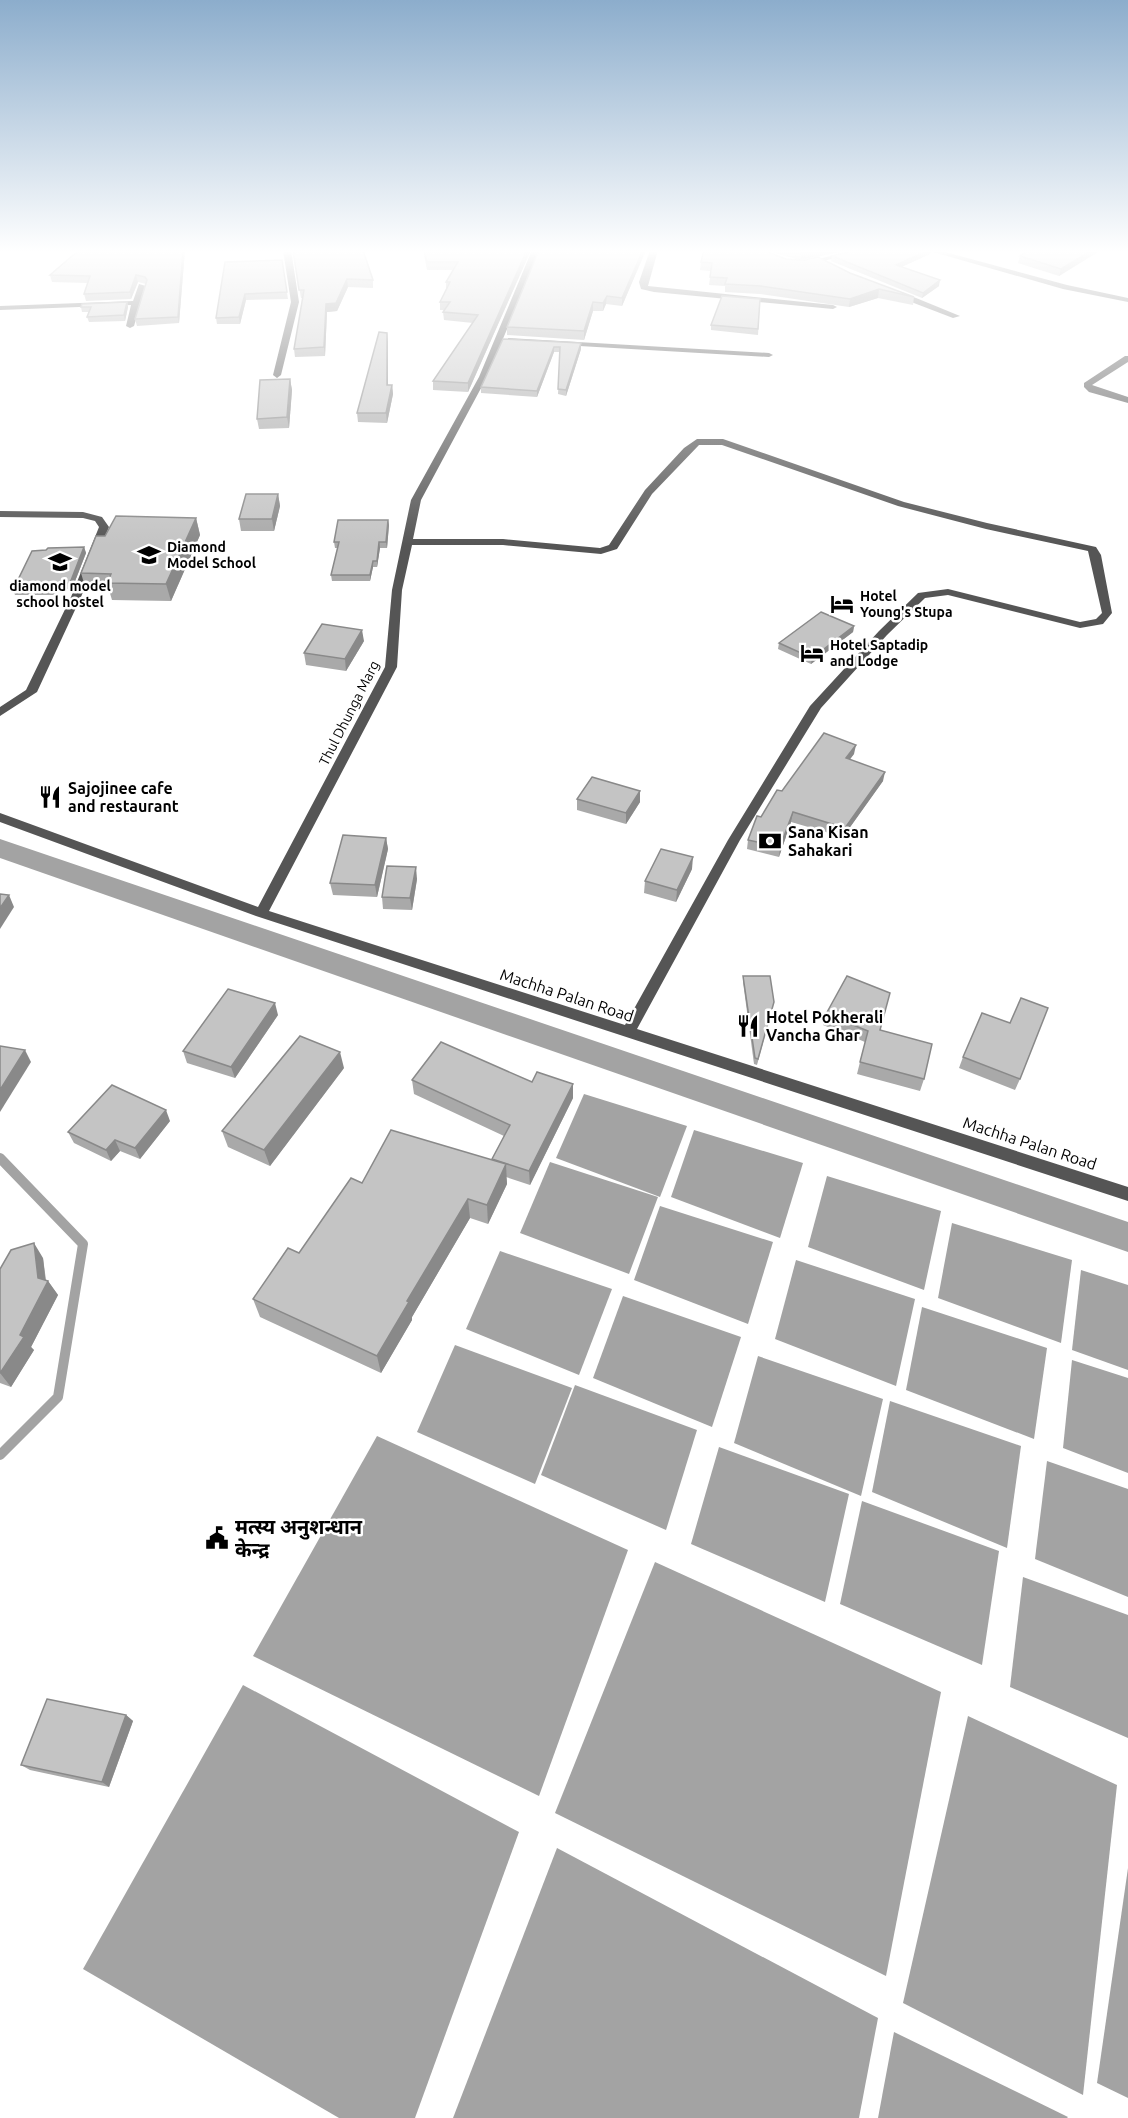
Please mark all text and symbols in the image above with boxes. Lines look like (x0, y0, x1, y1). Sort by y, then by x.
place label: Diamond Model School (167, 539, 256, 571)
school or university icon: Diamond Model School (136, 542, 162, 568)
school or university icon: diamond model school hostel (47, 549, 73, 575)
place label: diamond model school hostel (9, 578, 111, 610)
place label: Hotel Young's Stupa (860, 588, 952, 620)
hotel icon: Hotel Young's Stupa (829, 591, 855, 617)
place label: Hotel Saptadip and Lodge (830, 637, 928, 669)
hotel icon: Hotel Saptadip and Lodge (799, 640, 825, 666)
street label: Thul Dhunga Marg (316, 658, 382, 768)
place label: Sajojinee cafe and restaurant (68, 779, 179, 815)
restaurant icon: Sajojinee cafe and restaurant (37, 784, 63, 810)
place label: Sana Kisan Sahakari (788, 823, 869, 859)
bank icon: Sana Kisan Sahakari (757, 828, 783, 854)
street label: Machha Palan Road (498, 965, 636, 1025)
place label: Hotel Pokherali Vancha Ghar (766, 1008, 883, 1044)
restaurant icon: Hotel Pokherali Vancha Ghar (735, 1013, 761, 1039)
street label: Machha Palan Road (961, 1113, 1099, 1173)
place label: मत्स्य अनुशन्धान केन्द्र (235, 1515, 363, 1561)
public building icon: मत्स्य अनुशन्धान केन्द्र (204, 1525, 230, 1551)

